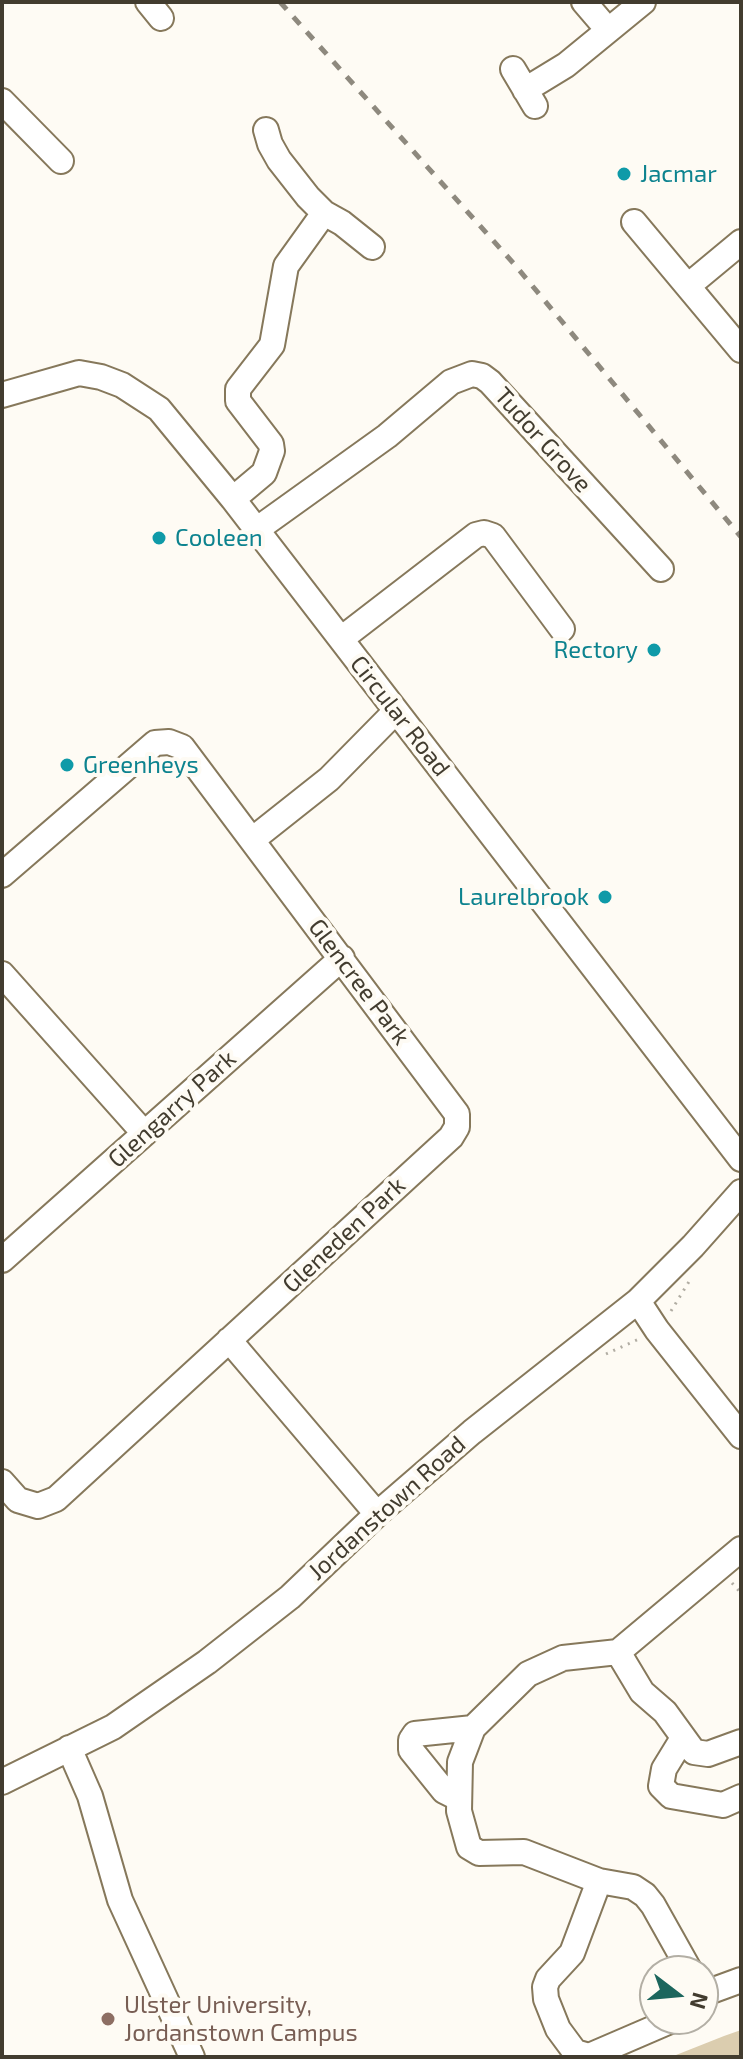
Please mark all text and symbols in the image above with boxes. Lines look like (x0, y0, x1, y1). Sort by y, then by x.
place label: Jacmar (640, 160, 717, 188)
marker: Jacmar (615, 165, 633, 183)
street label: Tudor Grove (488, 382, 598, 498)
place label: Cooleen (175, 524, 263, 552)
marker: Cooleen (150, 529, 168, 547)
place label: Rectory (554, 636, 638, 664)
marker: Rectory (645, 641, 663, 659)
street label: Circular Road (344, 650, 456, 782)
place label: Greenheys (83, 751, 199, 779)
marker: Greenheys (58, 756, 76, 774)
place label: Laurelbrook (458, 883, 589, 911)
marker: Laurelbrook (596, 888, 614, 906)
street label: Glencree Park (302, 913, 416, 1051)
street label: Glengarry Park (102, 1044, 242, 1174)
street label: Gleneden Park (277, 1171, 411, 1299)
street label: Jordanstown Road (303, 1430, 471, 1586)
north arrow (639, 1955, 719, 2035)
text: N (685, 1990, 715, 2012)
place label: Ulster University, Jordanstown Campus (124, 1991, 358, 2047)
marker: Ulster University, Jordanstown Campus (99, 2010, 117, 2028)

